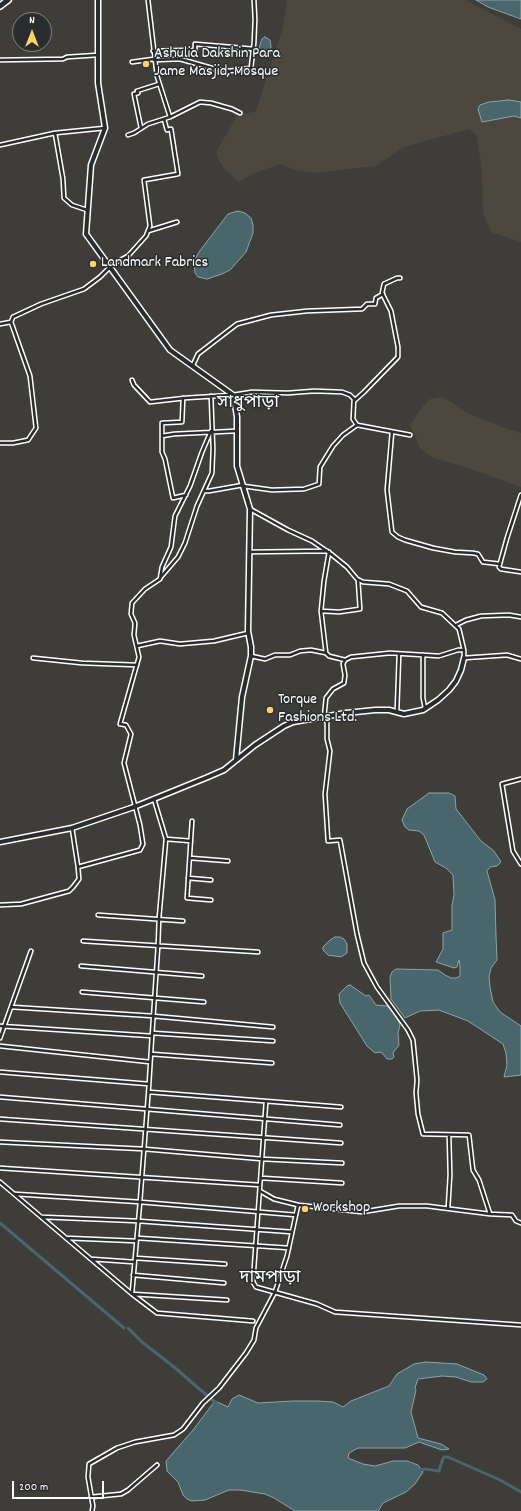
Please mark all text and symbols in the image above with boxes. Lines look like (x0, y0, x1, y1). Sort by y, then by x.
north arrow (12, 12, 52, 52)
text: N (29, 13, 35, 29)
place label: Ashulia Dakshin Para Jame Masjid, Mosque (154, 45, 280, 83)
marker: Ashulia Dakshin Para Jame Masjid, Mosque (141, 59, 151, 69)
place label: Landmark Fabrics (101, 254, 208, 274)
marker: Landmark Fabrics (88, 259, 98, 269)
district label: সাধুপাড়া (217, 394, 279, 416)
place label: Torque Fashions Ltd. (278, 691, 357, 729)
marker: Torque Fashions Ltd. (265, 705, 275, 715)
place label: Workshop (313, 1199, 370, 1219)
marker: Workshop (300, 1204, 310, 1214)
district label: দামপাড়া (239, 1269, 301, 1291)
scale bar (14, 1473, 106, 1499)
text: 200 m (19, 1479, 48, 1496)

